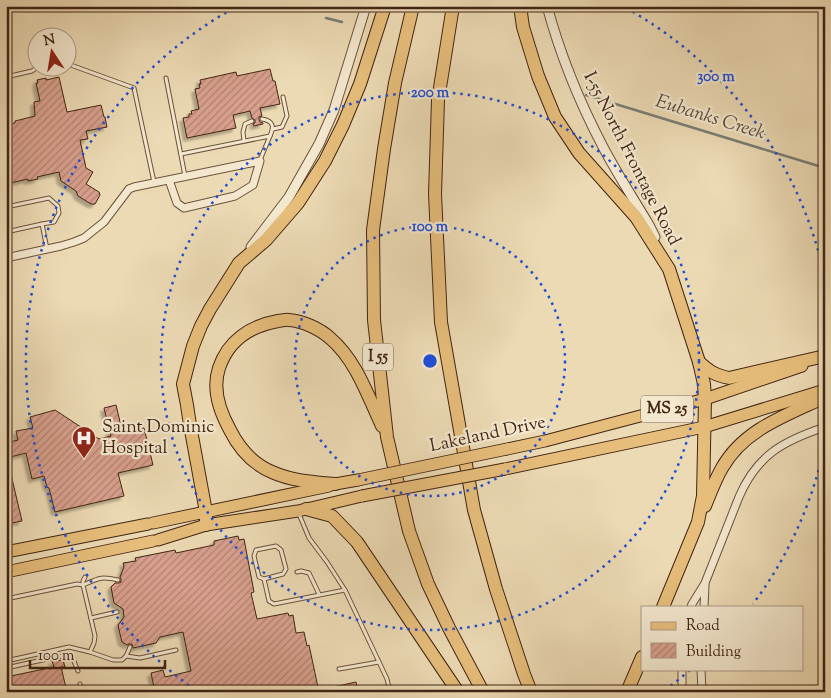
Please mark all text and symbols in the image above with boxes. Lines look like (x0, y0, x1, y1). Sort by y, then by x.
north arrow (28, 28, 78, 78)
text: N (42, 30, 57, 52)
text: 300 m (697, 67, 735, 88)
street label: I-55 North Frontage Road (576, 68, 686, 250)
text: 200 m (411, 83, 450, 104)
water label: Eubanks Creek (652, 89, 769, 148)
text: 100 m (412, 217, 449, 238)
road number: I 55 (363, 344, 393, 371)
centre of rings (421, 352, 439, 370)
road number: MS 25 (641, 396, 693, 422)
street label: Lakeland Drive (428, 410, 548, 460)
place label: Saint Dominic Hospital (102, 415, 214, 462)
hospital icon: Saint Dominic Hospital (71, 425, 97, 459)
legend (641, 606, 804, 670)
text: Road (686, 616, 720, 637)
scale bar (30, 638, 165, 670)
text: Building (686, 642, 741, 663)
text: 100 m (38, 646, 75, 667)

